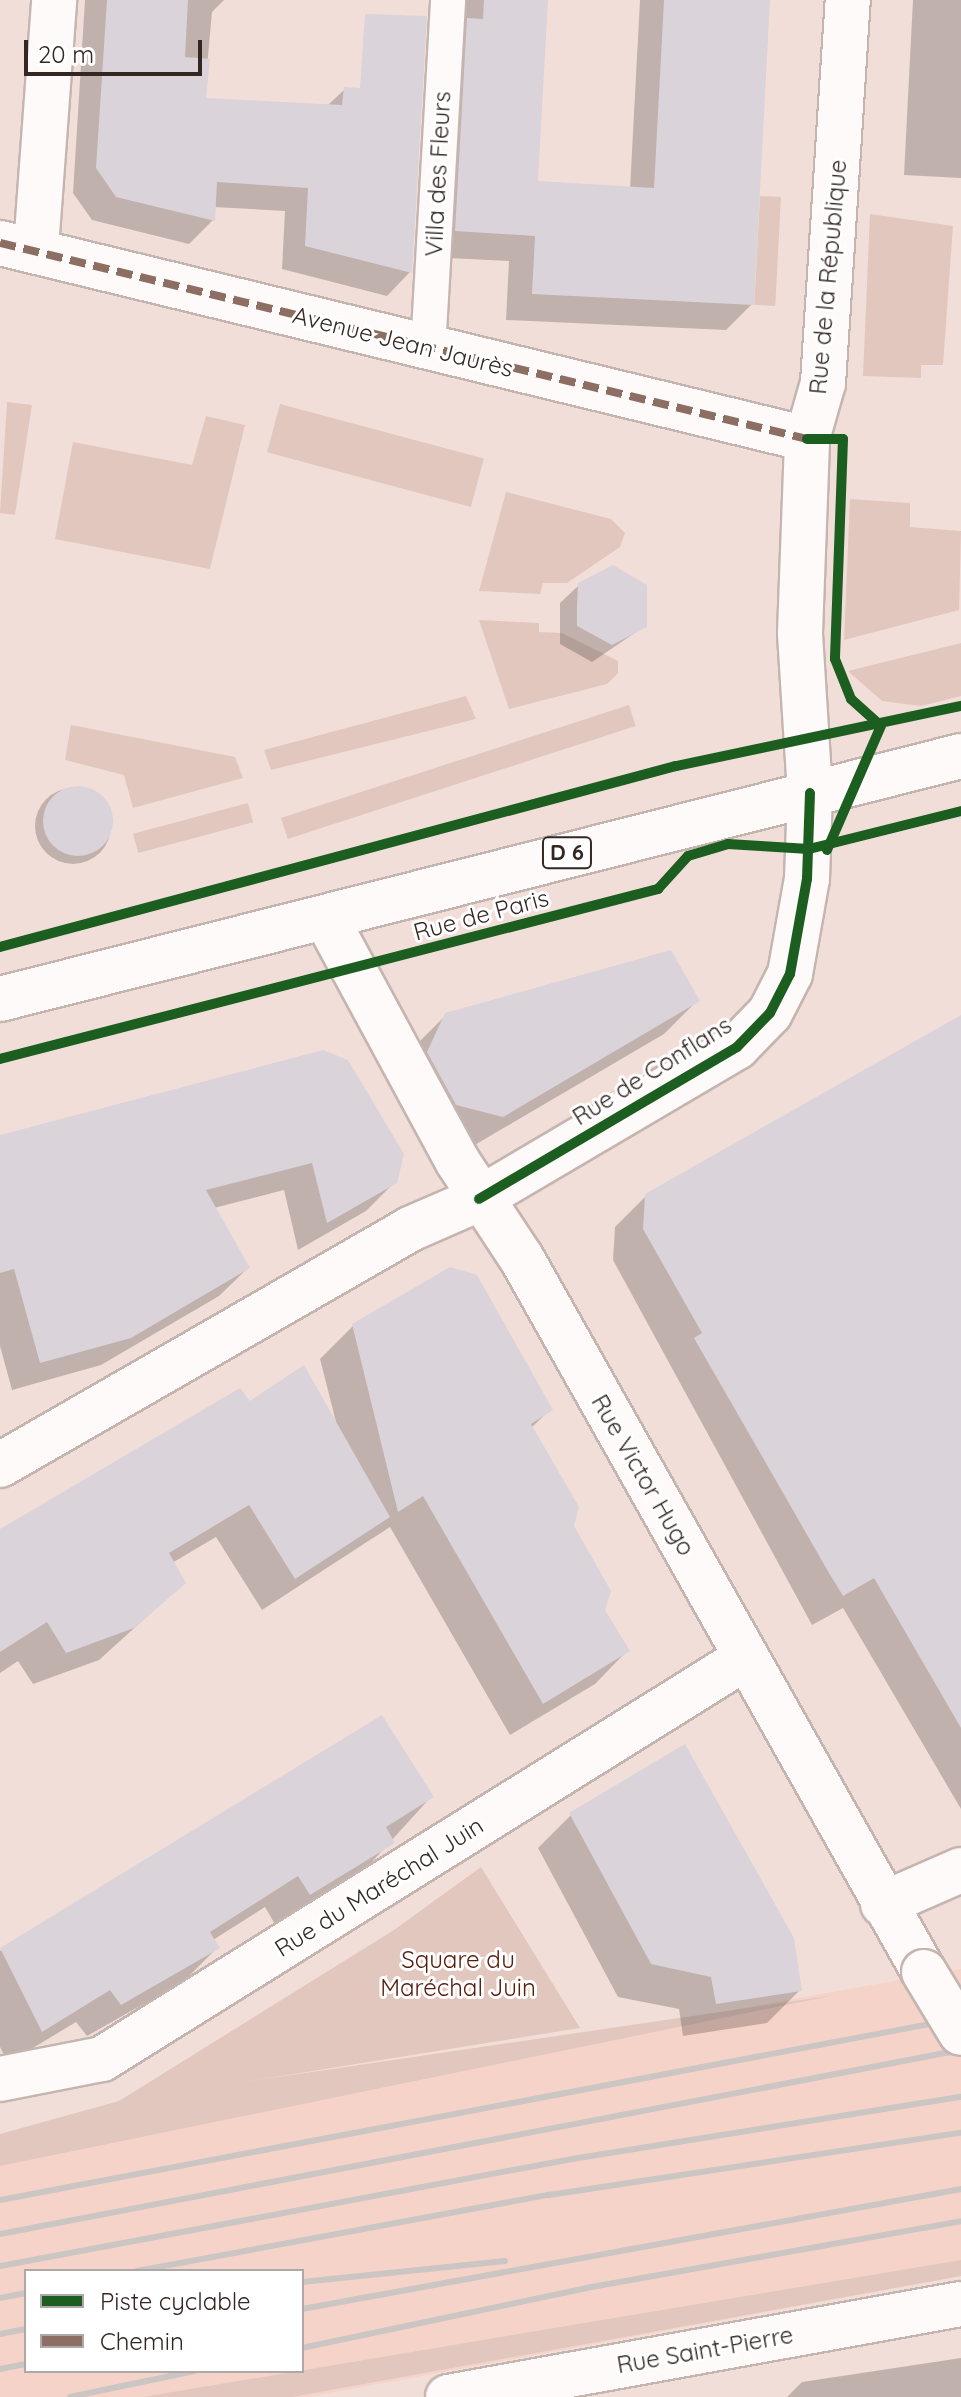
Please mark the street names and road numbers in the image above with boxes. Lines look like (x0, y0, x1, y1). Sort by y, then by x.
street label: Villa des Fleurs (419, 90, 457, 258)
street label: Rue de la République (803, 158, 853, 396)
street label: Avenue Jean Jaurès (290, 301, 516, 383)
road number: D 6 (541, 835, 593, 871)
street label: Rue de Paris (410, 883, 552, 947)
street label: Rue de Conflans (567, 1011, 737, 1131)
street label: Rue Victor Hugo (585, 1389, 701, 1561)
street label: Rue du Maréchal Juin (269, 1811, 489, 1963)
street label: Rue Saint-Pierre (615, 2320, 795, 2380)

